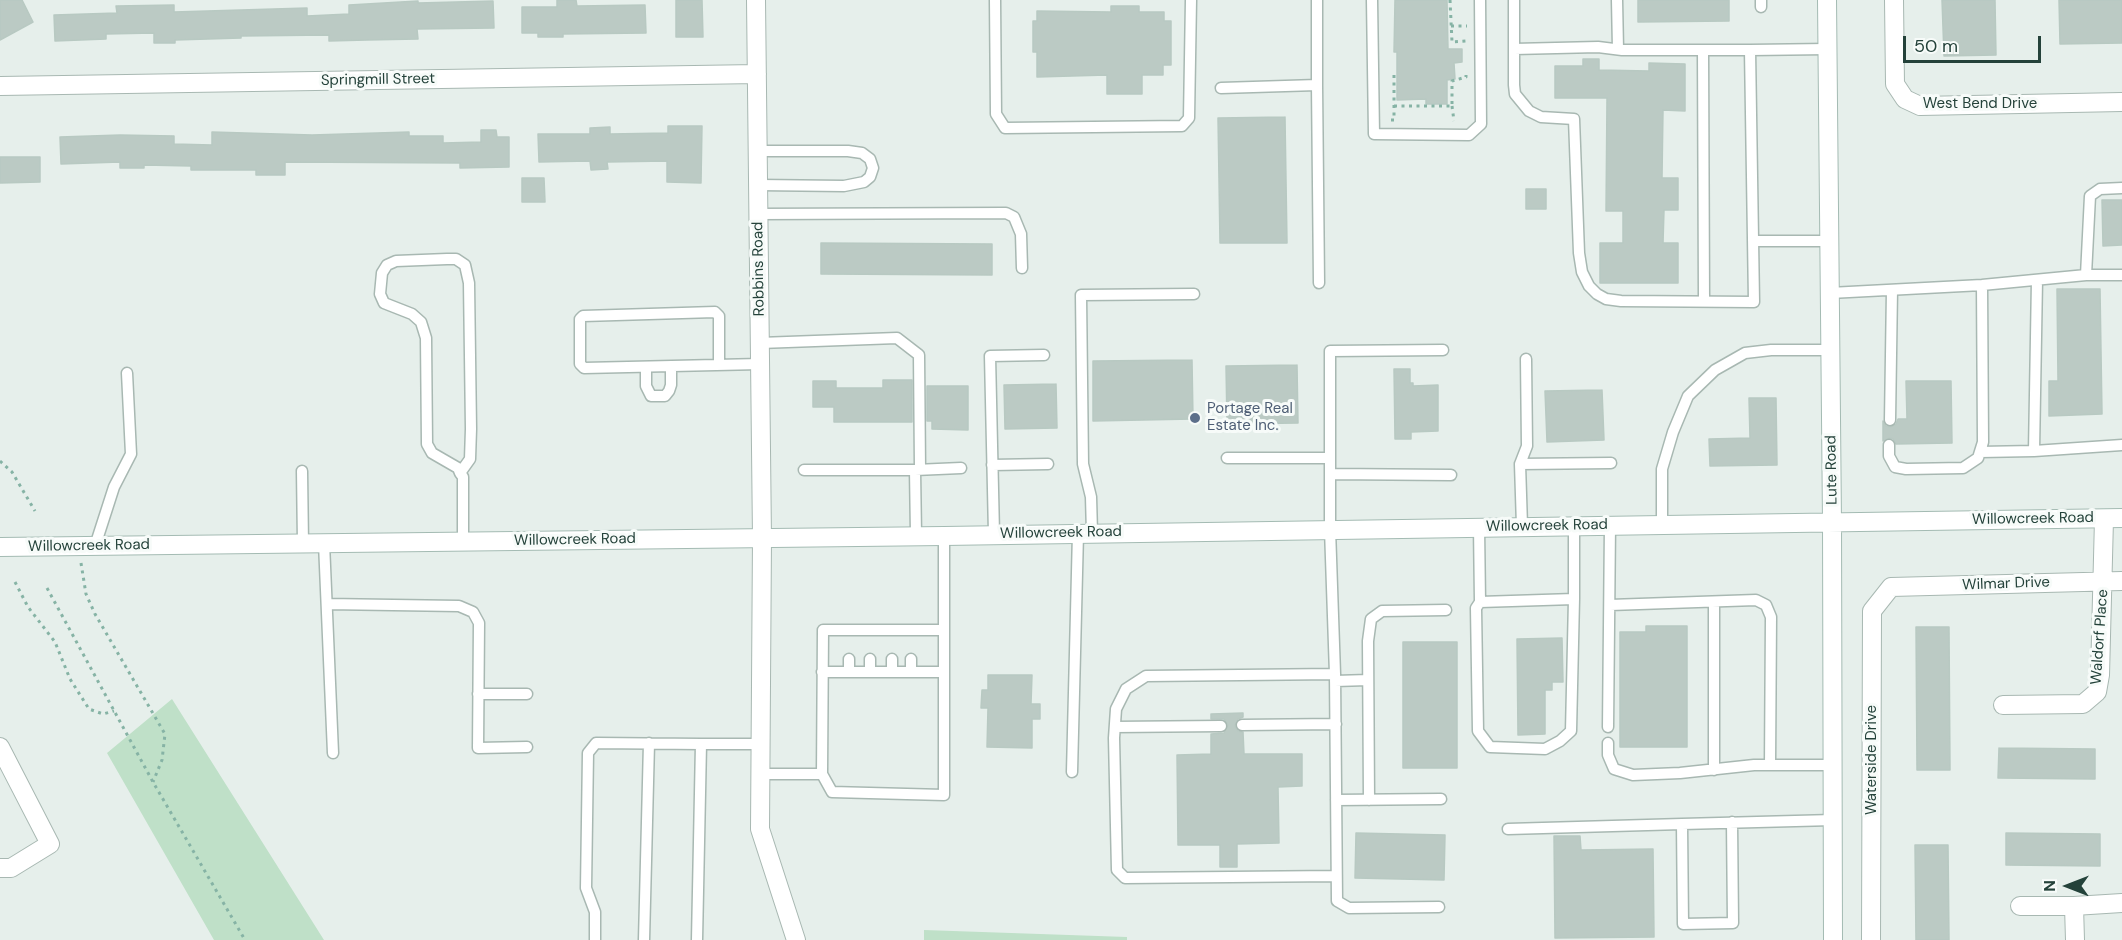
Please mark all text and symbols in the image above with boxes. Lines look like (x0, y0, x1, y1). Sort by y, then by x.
scale bar (1906, 24, 2044, 62)
text: 50 m (1914, 34, 1958, 58)
street label: Springmill Street (321, 70, 435, 90)
street label: West Bend Drive (1923, 95, 2037, 113)
street label: Robbins Road (749, 221, 769, 317)
place label: Portage Real Estate Inc. (1207, 400, 1293, 435)
marker: Portage Real Estate Inc. (1188, 411, 1202, 425)
street label: Lute Road (1822, 435, 1842, 505)
street label: Willowcreek Road (1972, 509, 2094, 529)
street label: Willowcreek Road (1486, 516, 1608, 536)
street label: Willowcreek Road (1000, 523, 1122, 543)
street label: Willowcreek Road (514, 530, 636, 550)
street label: Willowcreek Road (28, 536, 150, 556)
street label: Wilmar Drive (1962, 573, 2050, 595)
street label: Waldorf Place (2088, 589, 2112, 685)
street label: Waterside Drive (1863, 705, 1881, 815)
north arrow (2038, 856, 2098, 916)
text: N (2039, 880, 2060, 892)

